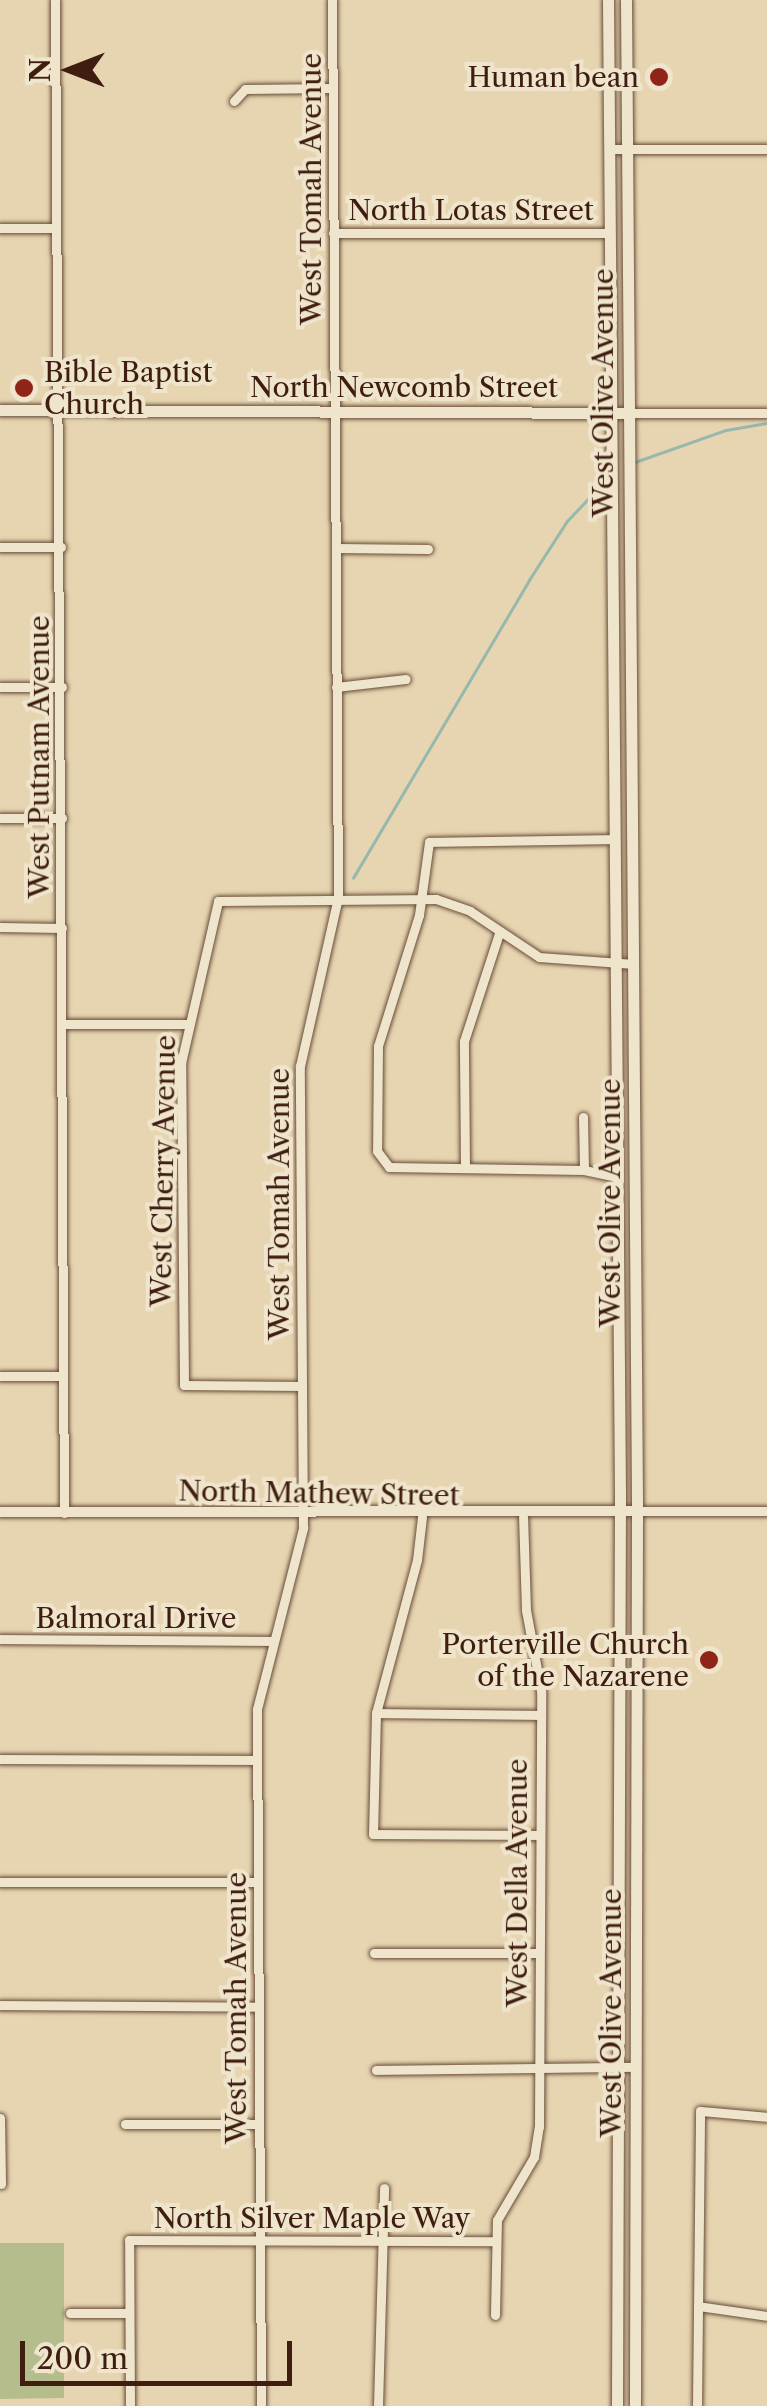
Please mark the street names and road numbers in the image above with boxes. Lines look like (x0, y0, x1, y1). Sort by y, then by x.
street label: West Tomah Avenue (294, 52, 328, 326)
street label: North Lotas Street (348, 193, 594, 227)
street label: West Olive Avenue (586, 268, 620, 518)
street label: North Newcomb Street (250, 370, 558, 404)
street label: West Putnam Avenue (22, 615, 56, 899)
street label: West Cherry Avenue (144, 1034, 182, 1308)
street label: West Tomah Avenue (262, 1067, 296, 1341)
street label: West Olive Avenue (593, 1078, 627, 1328)
street label: North Mathew Street (178, 1474, 460, 1512)
street label: Balmoral Drive (36, 1601, 236, 1635)
street label: West Della Avenue (500, 1758, 534, 2008)
street label: West Tomah Avenue (219, 1871, 253, 2145)
street label: West Olive Avenue (594, 1888, 628, 2138)
street label: North Silver Maple Way (153, 2201, 471, 2235)

